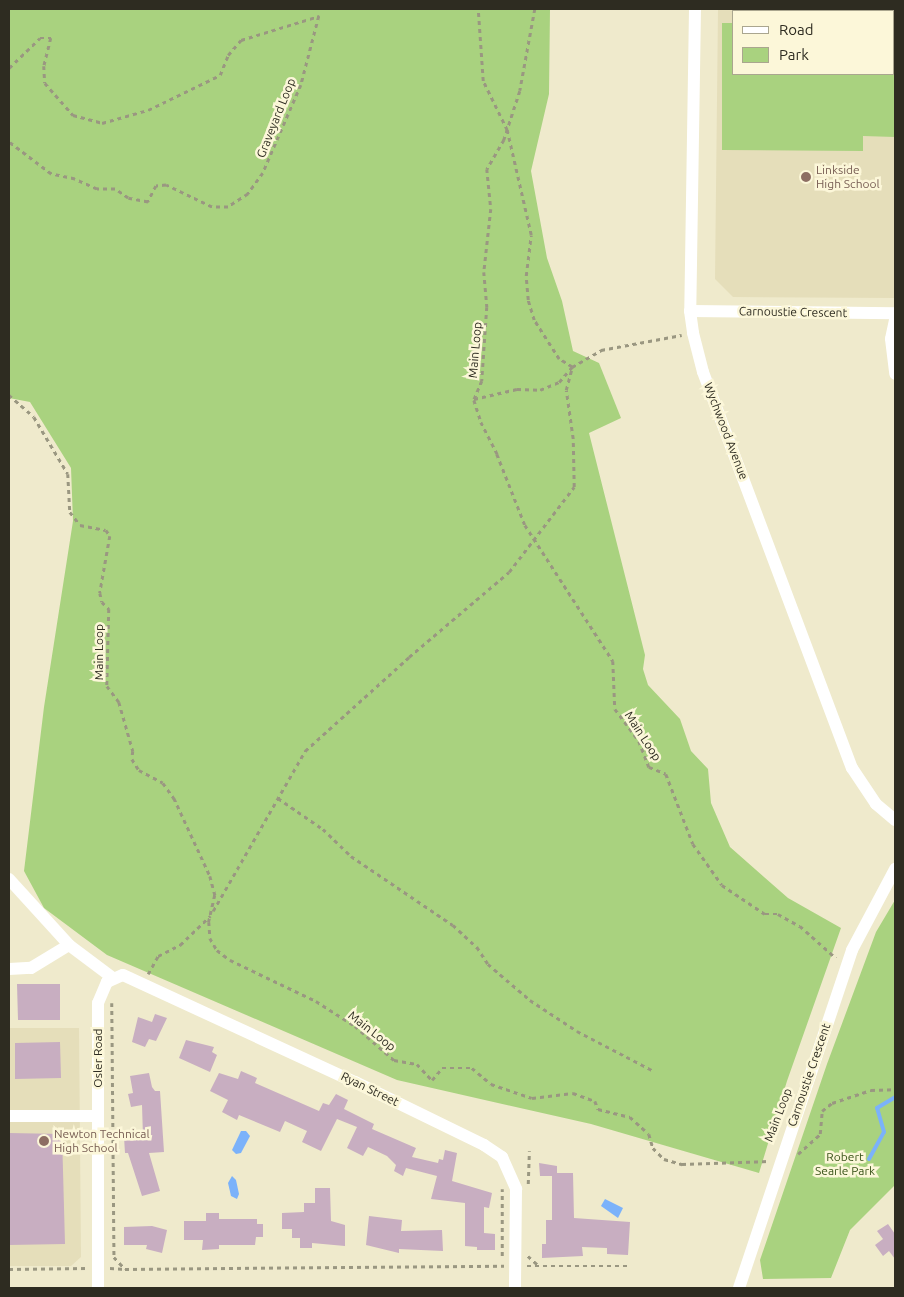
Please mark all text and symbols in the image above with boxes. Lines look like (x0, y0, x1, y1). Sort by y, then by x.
legend (732, 10, 894, 75)
text: Road (779, 21, 814, 38)
text: Park (779, 46, 809, 63)
street label: Graveyard Loop (253, 76, 299, 160)
place label: Linkside High School (816, 163, 880, 191)
marker: Linkside High School (800, 171, 812, 183)
street label: Carnoustie Crescent (739, 304, 847, 320)
street label: Main Loop (465, 321, 485, 379)
street label: Wychwood Avenue (701, 380, 751, 482)
street label: Main Loop (92, 624, 106, 680)
street label: Main Loop (622, 708, 664, 764)
street label: Main Loop (345, 1008, 399, 1054)
street label: Carnoustie Crescent (785, 1021, 833, 1129)
street label: Osler Road (91, 1028, 105, 1088)
street label: Ryan Street (339, 1069, 401, 1109)
street label: Main Loop (761, 1086, 795, 1144)
place label: Newton Technical High School (54, 1127, 150, 1155)
marker: Newton Technical High School (38, 1135, 50, 1147)
park label: Robert Searle Park (815, 1150, 875, 1178)

